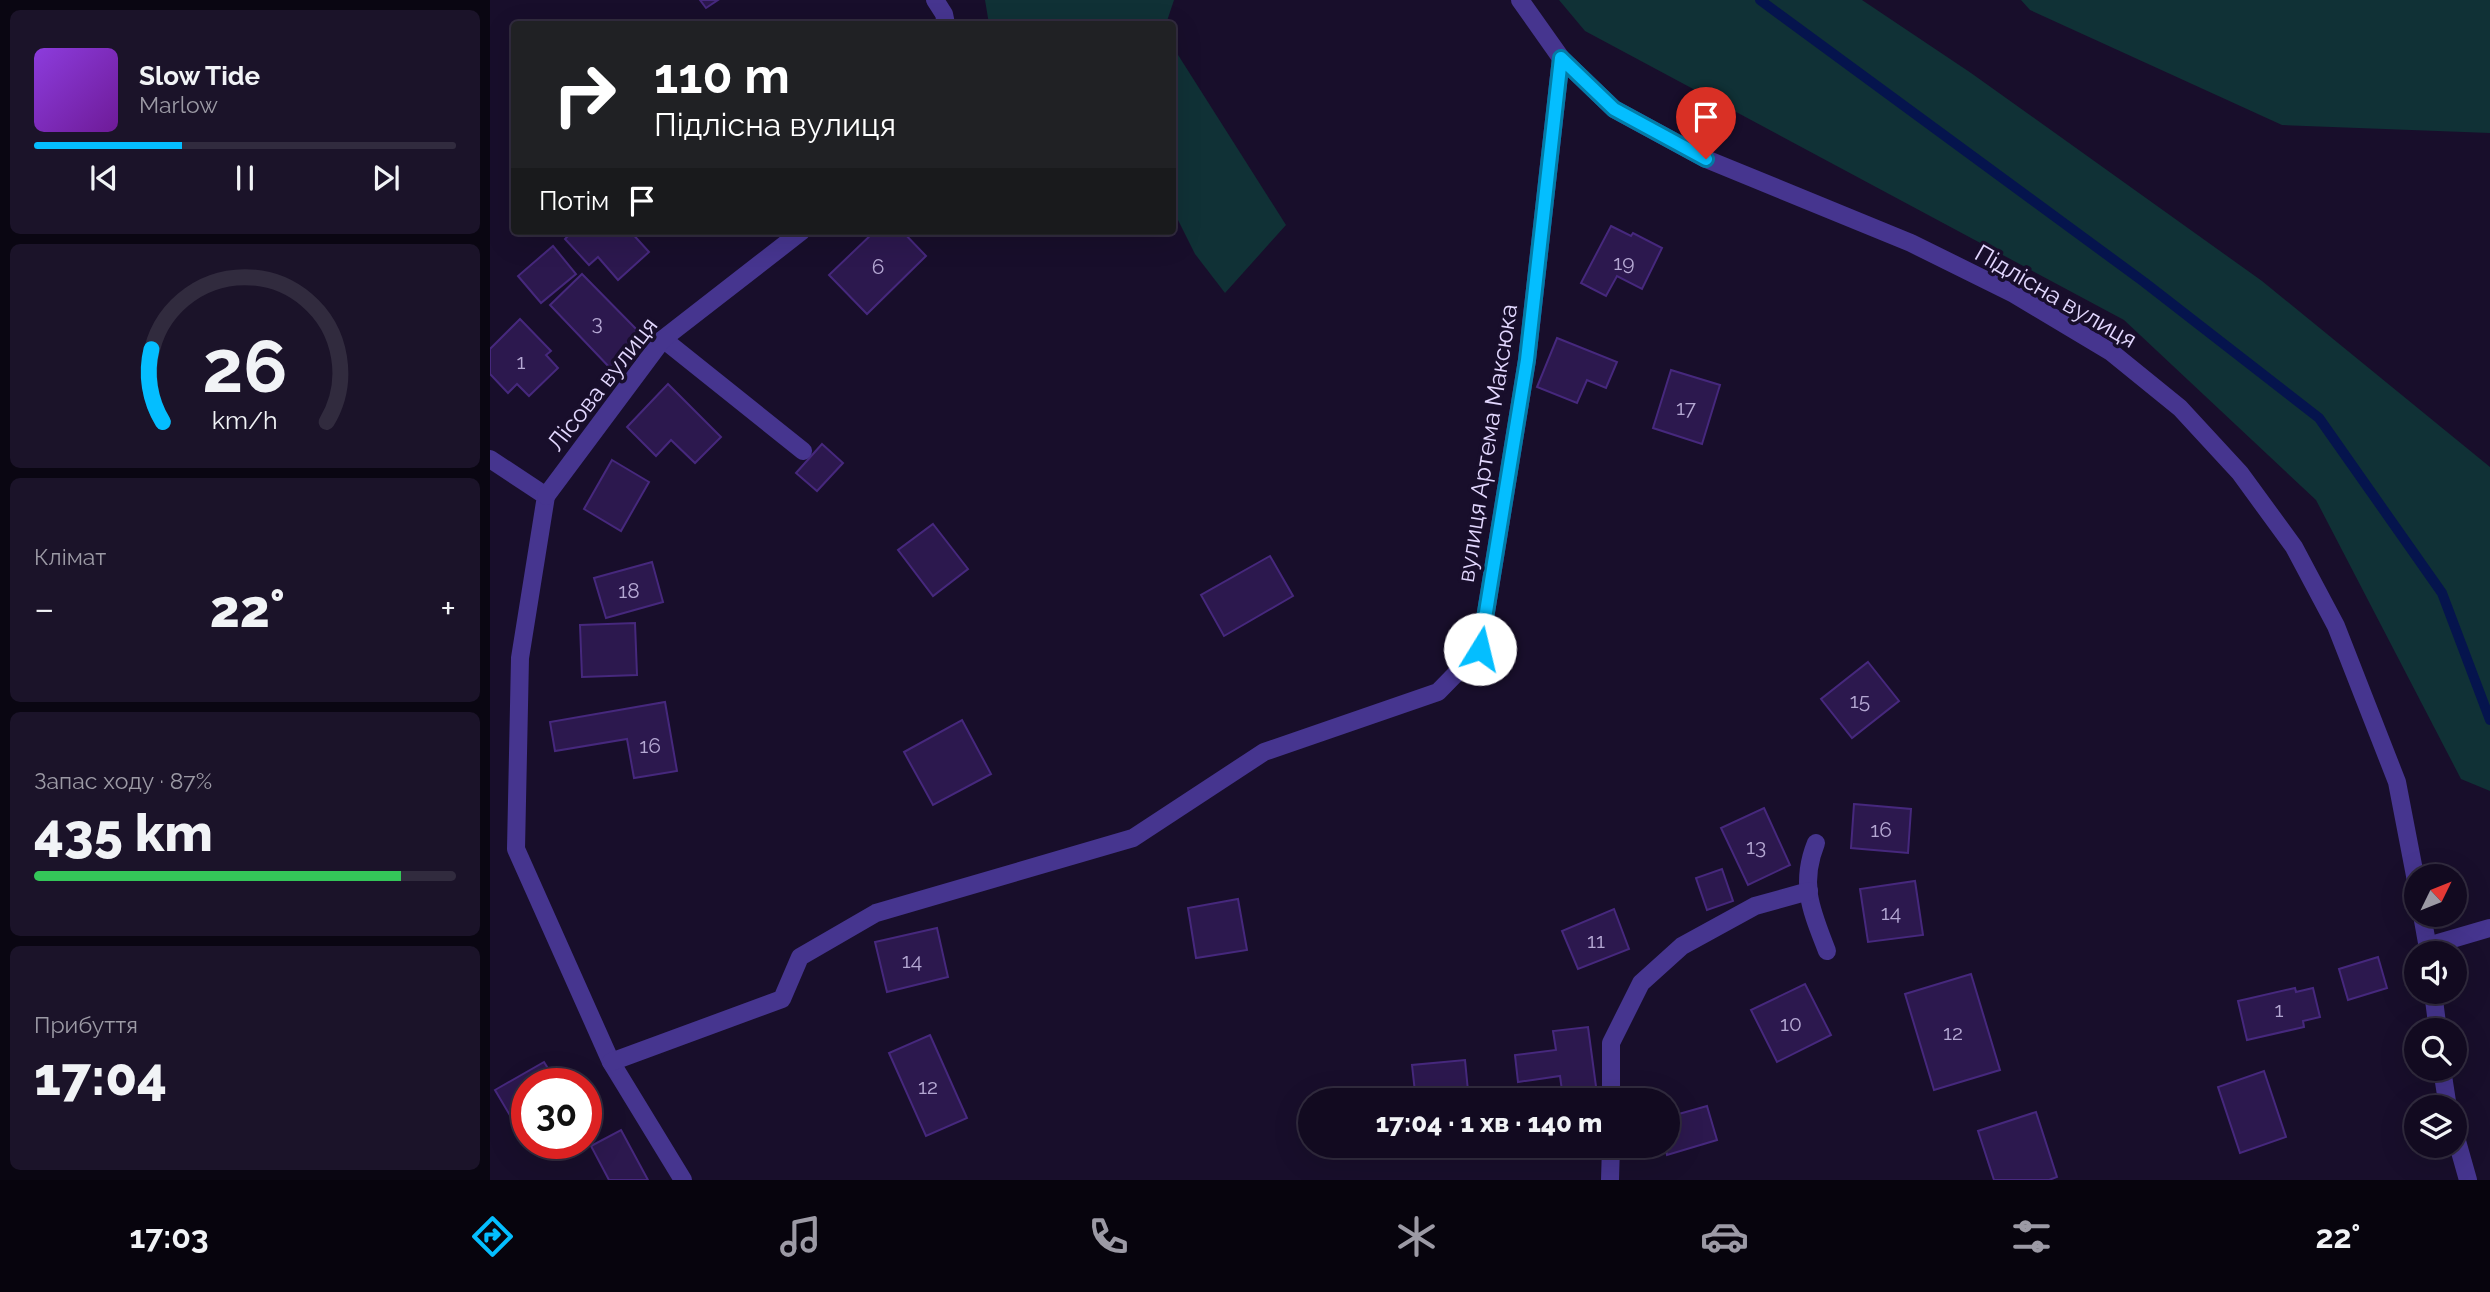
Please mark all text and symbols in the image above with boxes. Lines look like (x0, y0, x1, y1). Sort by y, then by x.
text: 110 m (654, 47, 790, 104)
icon: right (539, 49, 630, 140)
text: Slow Tide (139, 61, 260, 91)
pin (1676, 87, 1736, 159)
text: Marlow (139, 91, 218, 118)
icon: arrive (1687, 98, 1725, 136)
text: Підлісна вулиця (654, 106, 896, 143)
icon: previous (85, 159, 123, 197)
icon: pause (226, 159, 264, 197)
icon: next (367, 159, 405, 197)
icon: arrive (623, 182, 661, 220)
text: Потім (539, 186, 609, 216)
street label: Підлісна вулиця (1970, 238, 2142, 354)
house number: 19 (1613, 250, 1635, 275)
house number: 6 (872, 254, 884, 279)
street label: вулиця Артема Максюка (1451, 302, 1523, 584)
house number: 3 (591, 310, 603, 335)
street label: Лісова вулиця (541, 311, 663, 457)
text: 26 (202, 324, 288, 409)
house number: 1 (517, 349, 526, 374)
house number: 17 (1676, 395, 1697, 420)
text: km/h (212, 405, 278, 435)
text: Клімат (34, 543, 106, 570)
text: 22° (210, 578, 285, 639)
house number: 18 (618, 578, 640, 603)
text: − (34, 586, 54, 631)
text: + (440, 586, 456, 631)
position arrow (1443, 612, 1517, 686)
house number: 15 (1850, 688, 1870, 713)
house number: 16 (639, 733, 661, 758)
text: Запас ходу · 87% (34, 767, 212, 794)
text: 435 km (34, 802, 213, 863)
house number: 16 (1870, 817, 1892, 842)
house number: 13 (1746, 834, 1766, 859)
north arrow (2404, 864, 2468, 928)
map controls (2404, 864, 2467, 1158)
house number: 14 (1881, 900, 1901, 925)
house number: 11 (1587, 928, 1605, 953)
button: sound (2404, 941, 2467, 1004)
house number: 14 (902, 948, 922, 973)
house number: 1 (2275, 997, 2284, 1022)
text: Прибуття (34, 1011, 138, 1038)
house number: 10 (1780, 1011, 1802, 1036)
button: search (2404, 1018, 2467, 1081)
house number: 12 (1943, 1020, 1963, 1045)
text: 17:04 (34, 1046, 167, 1107)
speed limit sign: 30 (511, 1068, 602, 1159)
house number: 12 (918, 1074, 938, 1099)
button: layers (2404, 1095, 2467, 1158)
text: 17:04 · 1 хв · 140 m (1376, 1108, 1602, 1138)
icon: directions (468, 1212, 517, 1261)
icon: music (776, 1212, 825, 1261)
icon: phone (1084, 1212, 1133, 1261)
icon: climate (1392, 1212, 1441, 1261)
icon: car (1700, 1212, 1749, 1261)
icon: filters (2007, 1212, 2056, 1261)
text: 17:03 (129, 1218, 209, 1255)
text: 22° (2315, 1218, 2360, 1255)

